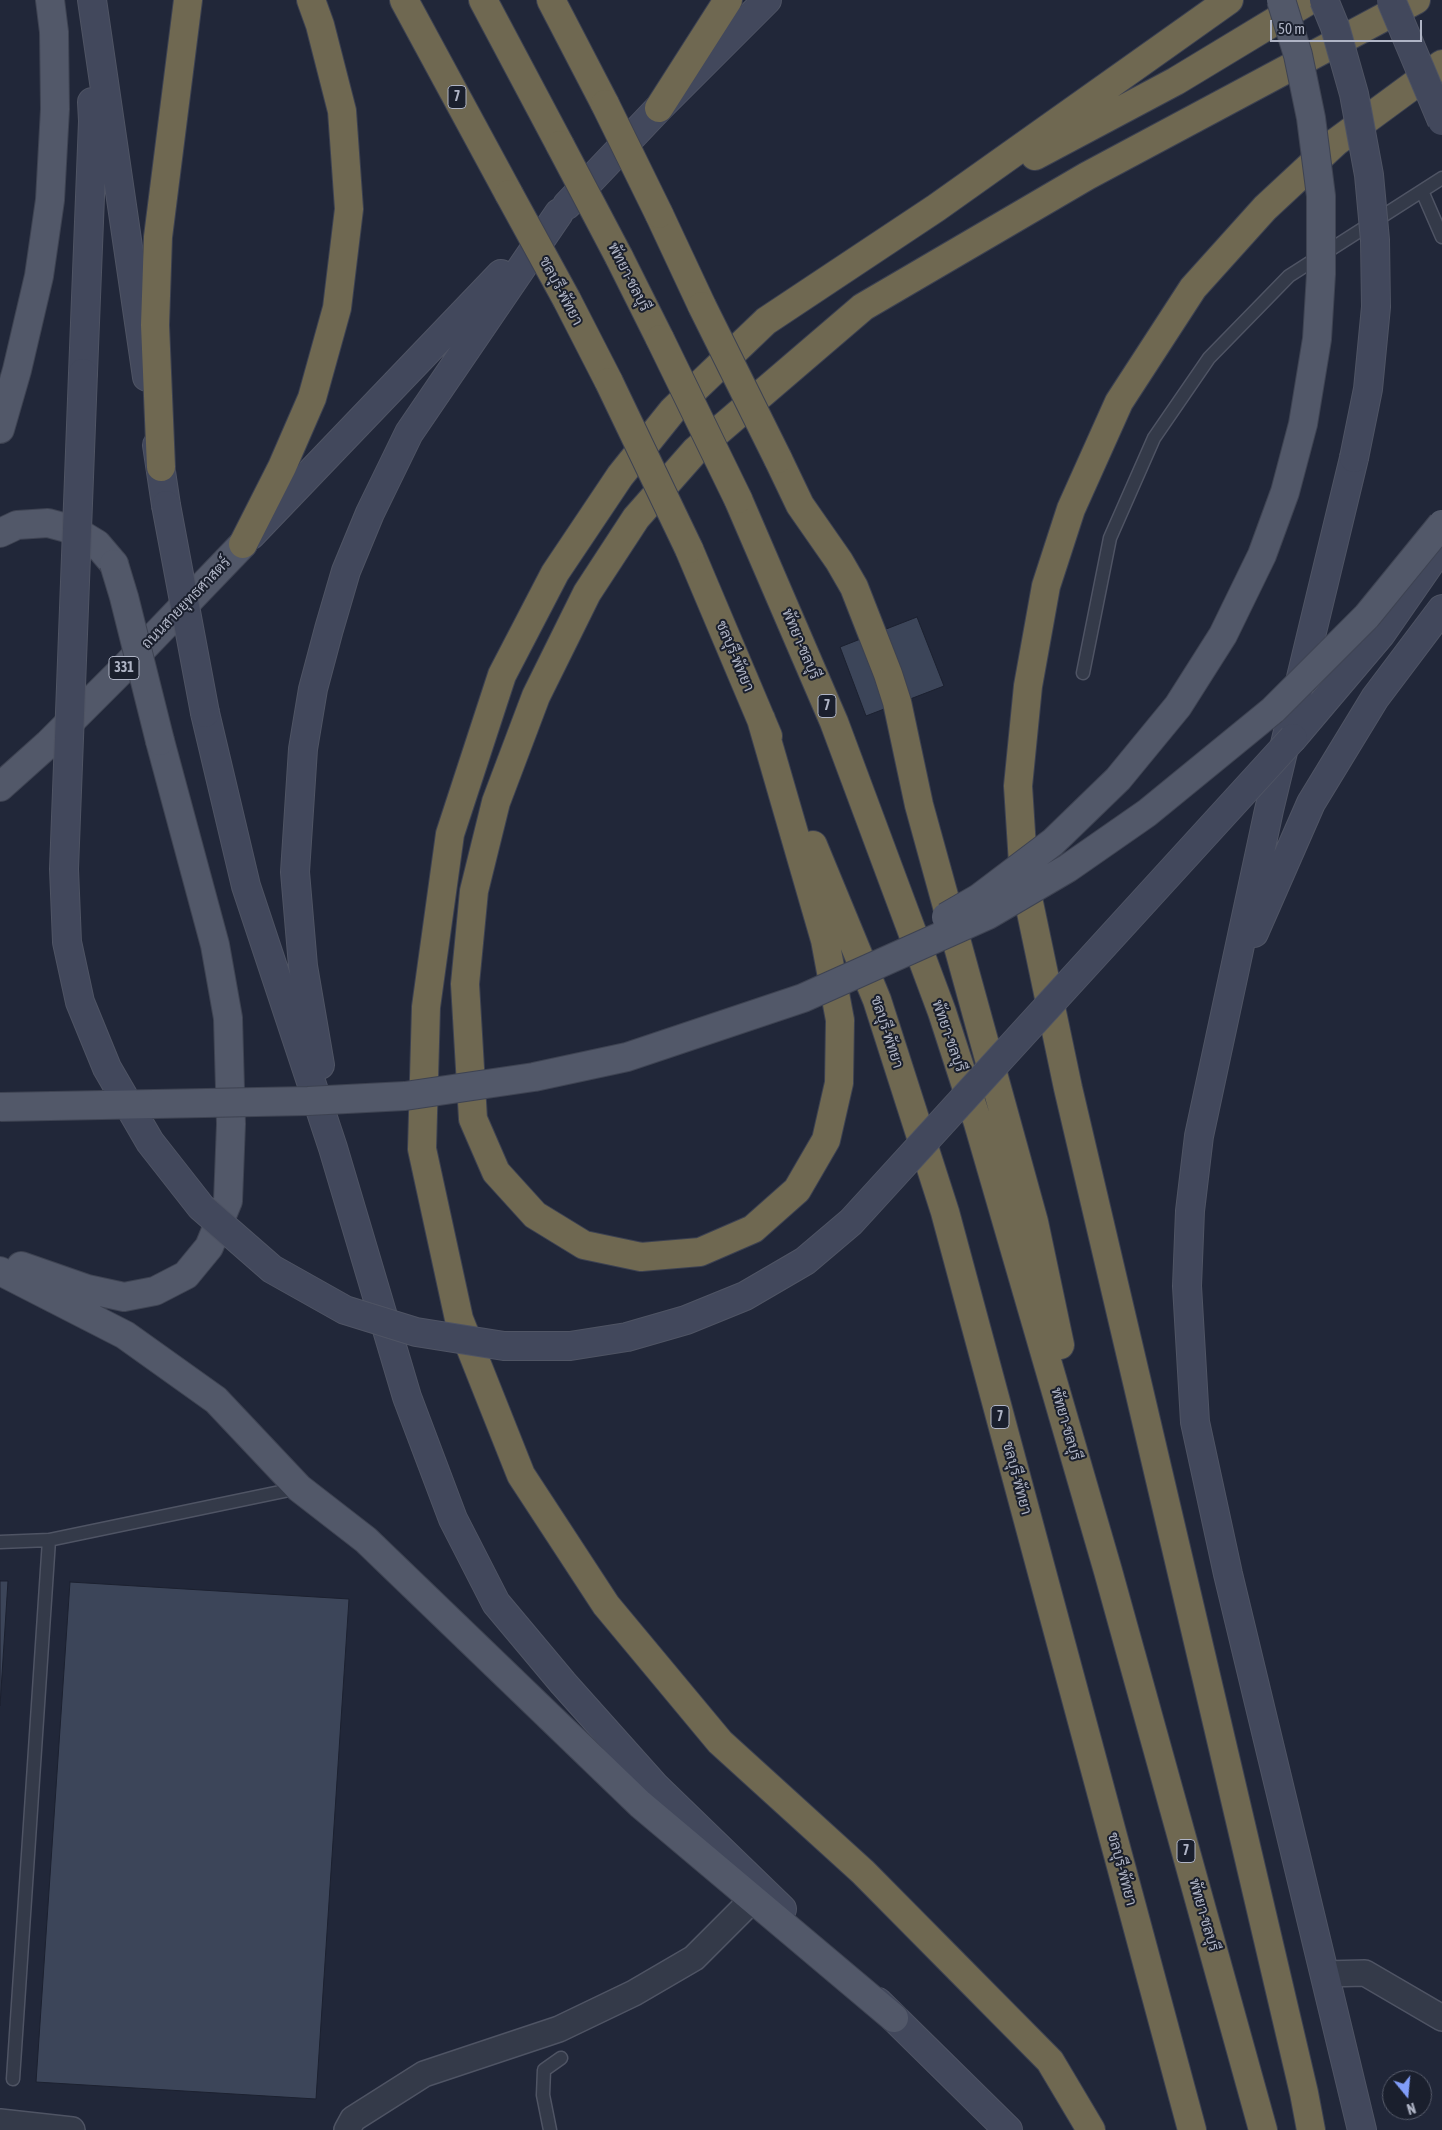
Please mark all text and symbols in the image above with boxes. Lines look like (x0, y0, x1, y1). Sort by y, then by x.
scale bar (1272, 10, 1424, 42)
text: 50 m (1278, 20, 1305, 37)
road number: 7 (448, 85, 466, 108)
street label: พัทยา-ชลบุรี (604, 240, 654, 314)
street label: ชลบุรี-พัทยา (535, 254, 587, 328)
street label: ถนนสายยุทธศาสตร์ (138, 553, 234, 653)
street label: พัทยา-ชลบุรี (778, 606, 824, 682)
street label: ชลบุรี-พัทยา (712, 618, 758, 694)
road number: 331 (109, 656, 139, 680)
road number: 7 (818, 694, 836, 718)
street label: ชลบุรี-พัทยา (867, 994, 907, 1070)
street label: พัทยา-ชลบุรี (928, 998, 970, 1074)
street label: พัทยา-ชลบุรี (1047, 1385, 1085, 1463)
road number: 7 (991, 1405, 1009, 1428)
street label: ชลบุรี-พัทยา (999, 1439, 1035, 1517)
street label: ชลบุรี-พัทยา (1104, 1830, 1140, 1908)
road number: 7 (1177, 1840, 1195, 1862)
street label: พัทยา-ชลบุรี (1185, 1876, 1223, 1954)
north arrow (1382, 2070, 1432, 2120)
text: N (1405, 2100, 1417, 2117)

